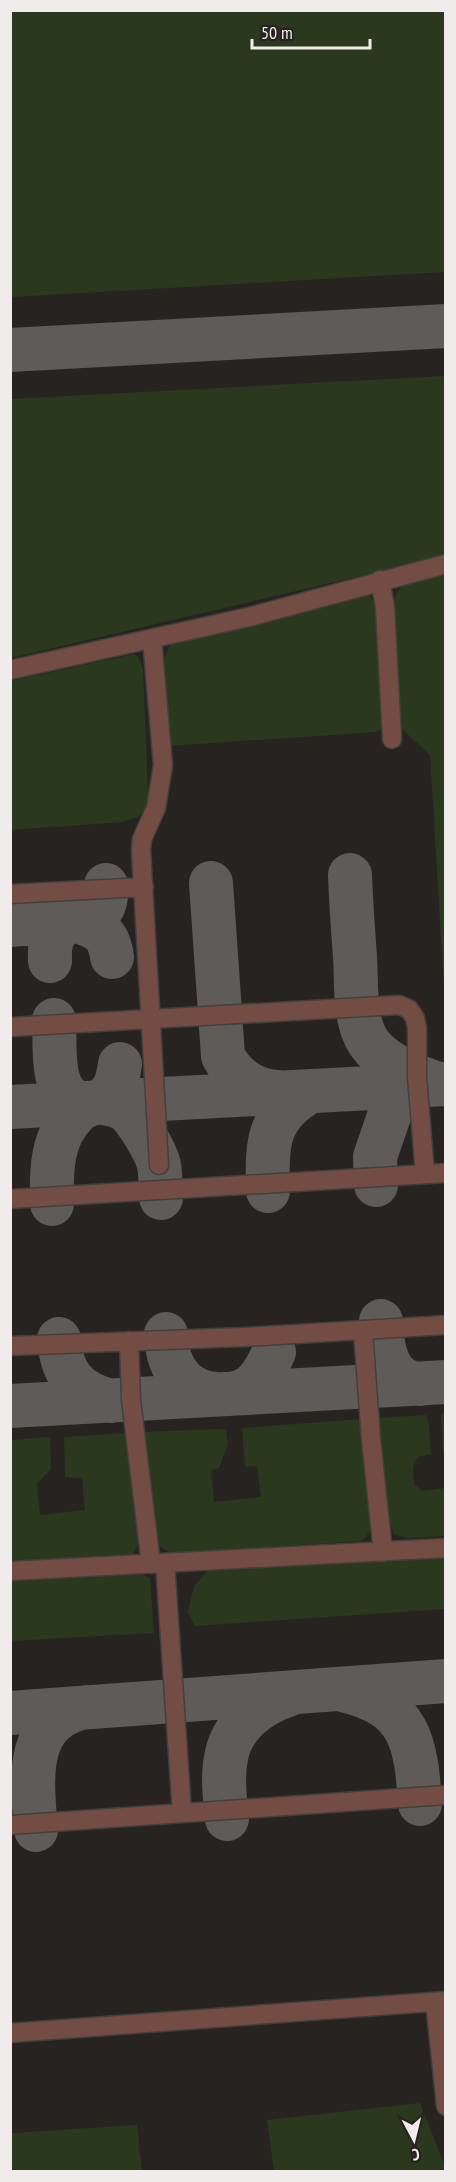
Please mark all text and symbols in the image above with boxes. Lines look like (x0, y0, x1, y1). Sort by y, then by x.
scale bar (252, 12, 370, 50)
text: 50 m (261, 21, 293, 44)
north arrow (384, 2110, 444, 2170)
text: С (410, 2145, 421, 2165)

